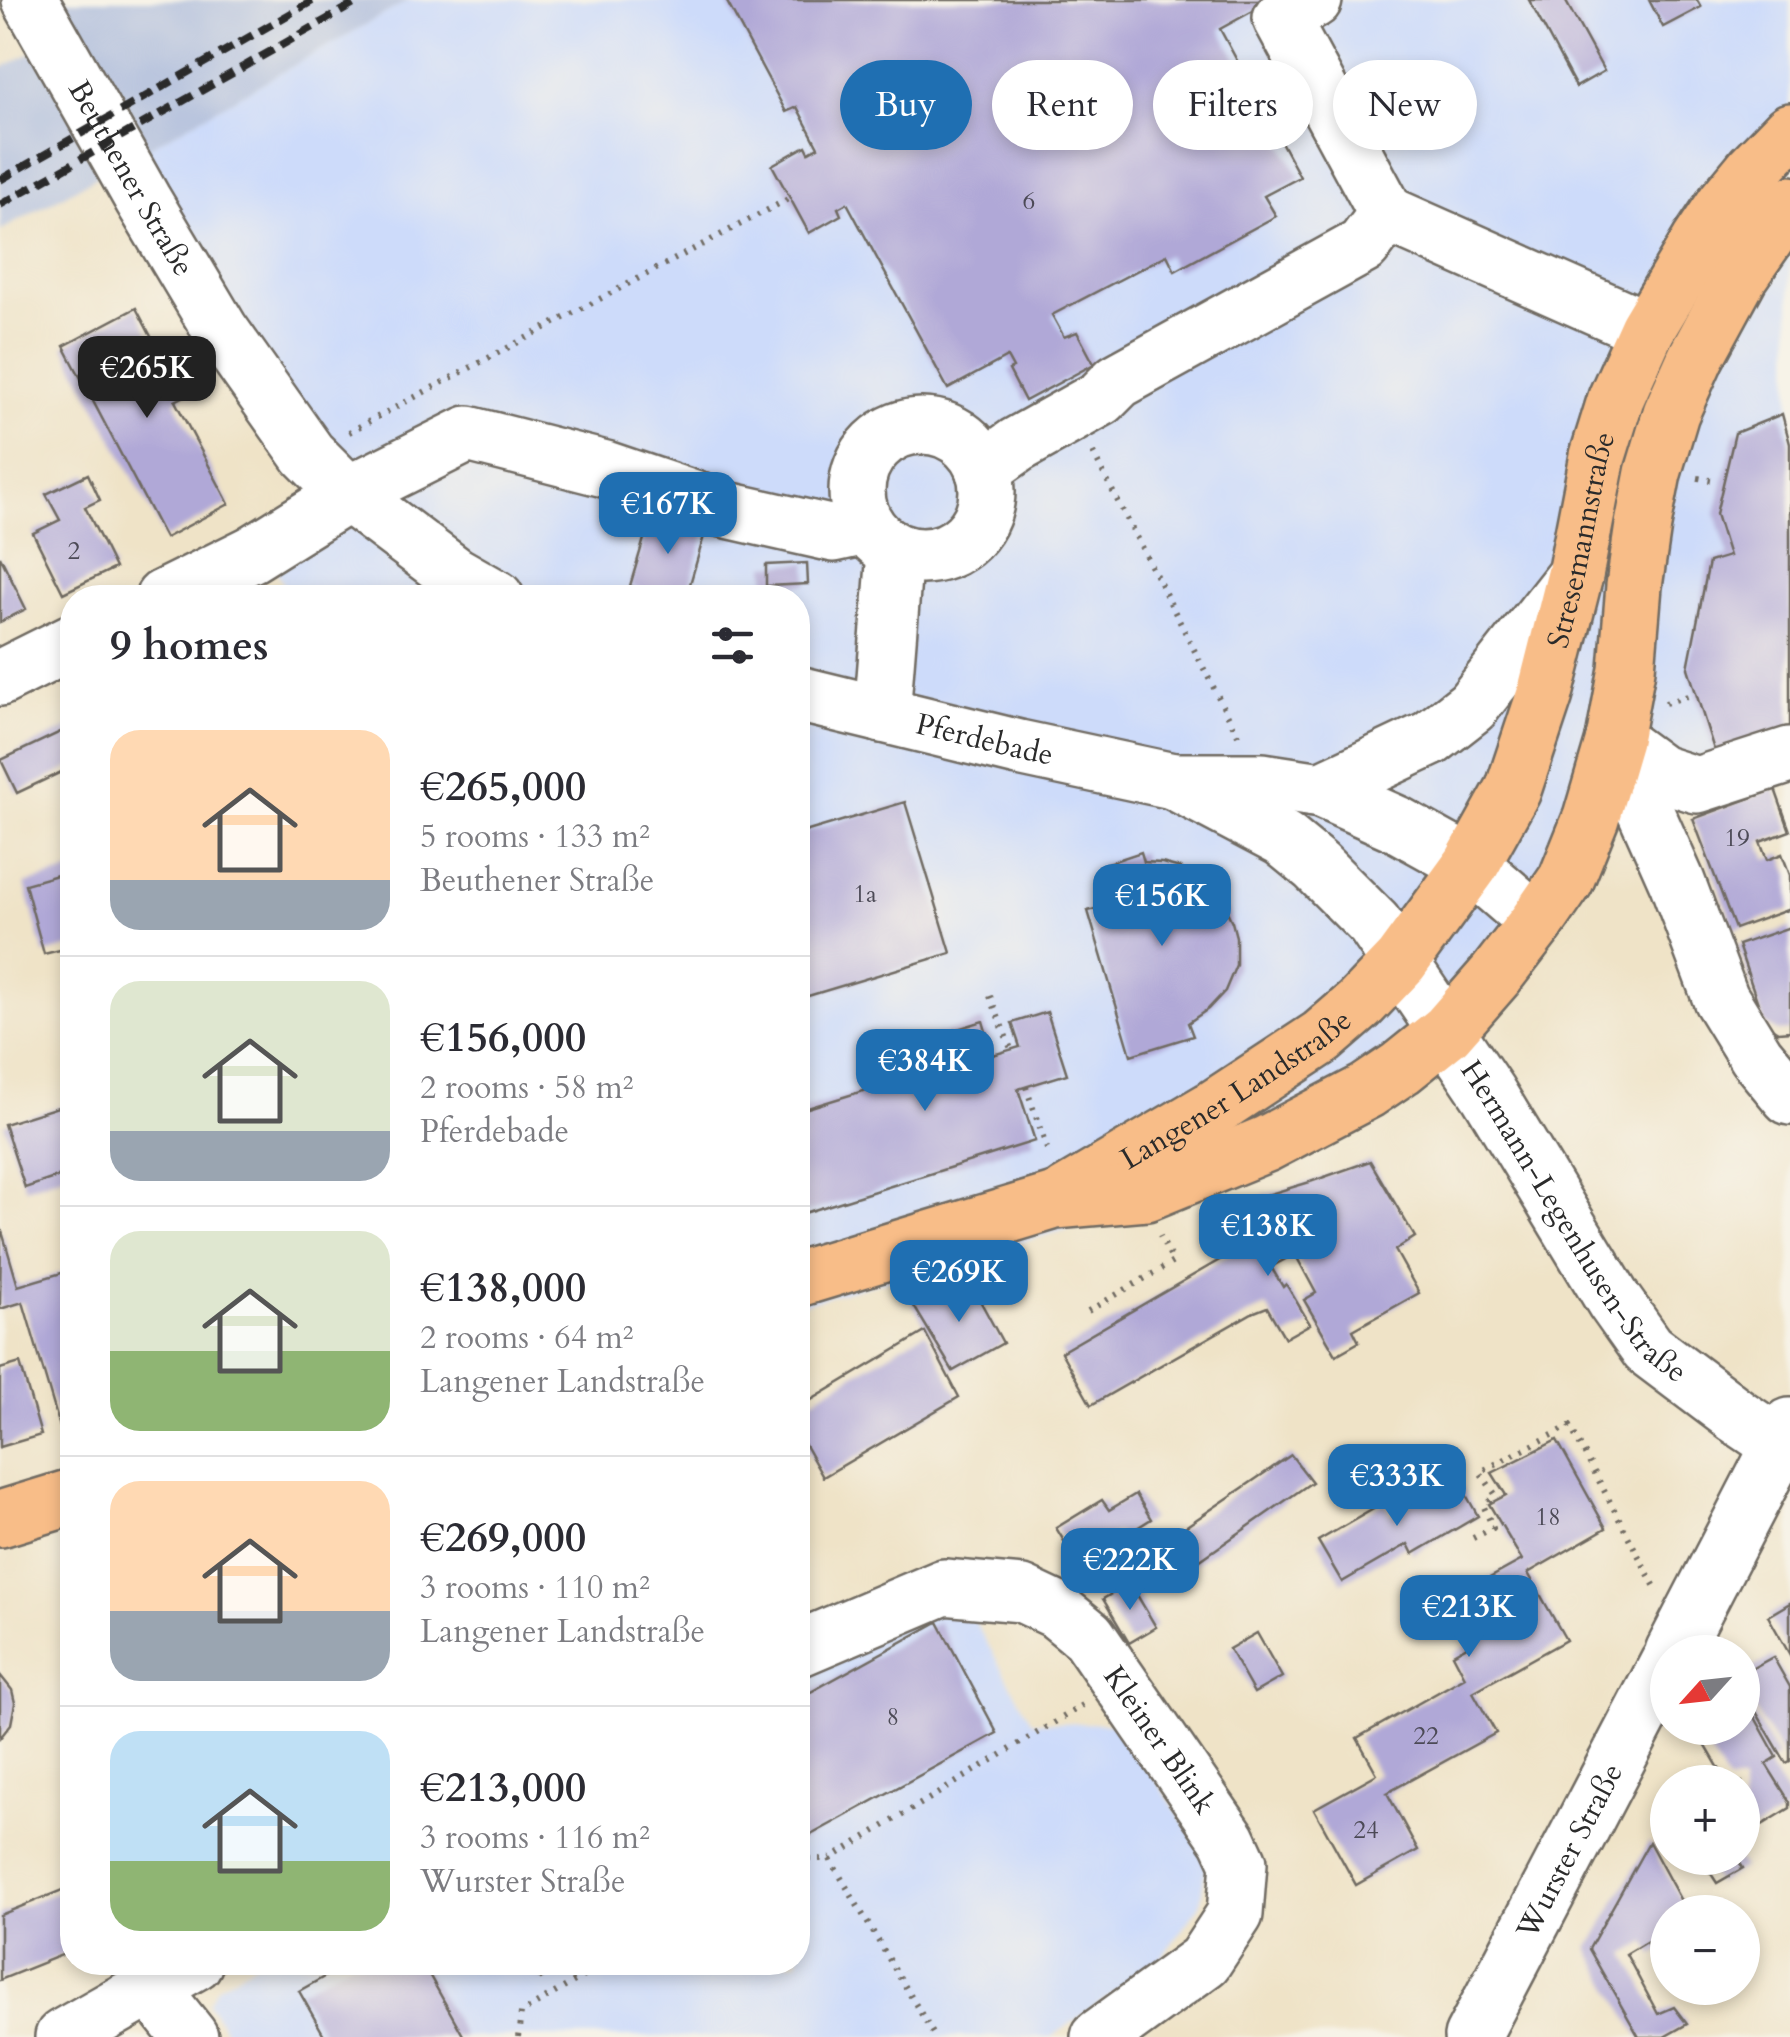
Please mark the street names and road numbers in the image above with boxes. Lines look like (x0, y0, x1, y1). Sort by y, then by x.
street label: Beuthener Straße (59, 73, 204, 284)
street label: Stresemannstraße (1537, 427, 1625, 652)
street label: Pferdebade (912, 704, 1057, 776)
street label: Langener Landstraße (1113, 1000, 1361, 1180)
street label: Hermann-Legenhusen-Straße (1451, 1052, 1695, 1392)
street label: Kleiner Blink (1094, 1658, 1225, 1822)
street label: Wurster Straße (1507, 1756, 1633, 1947)

